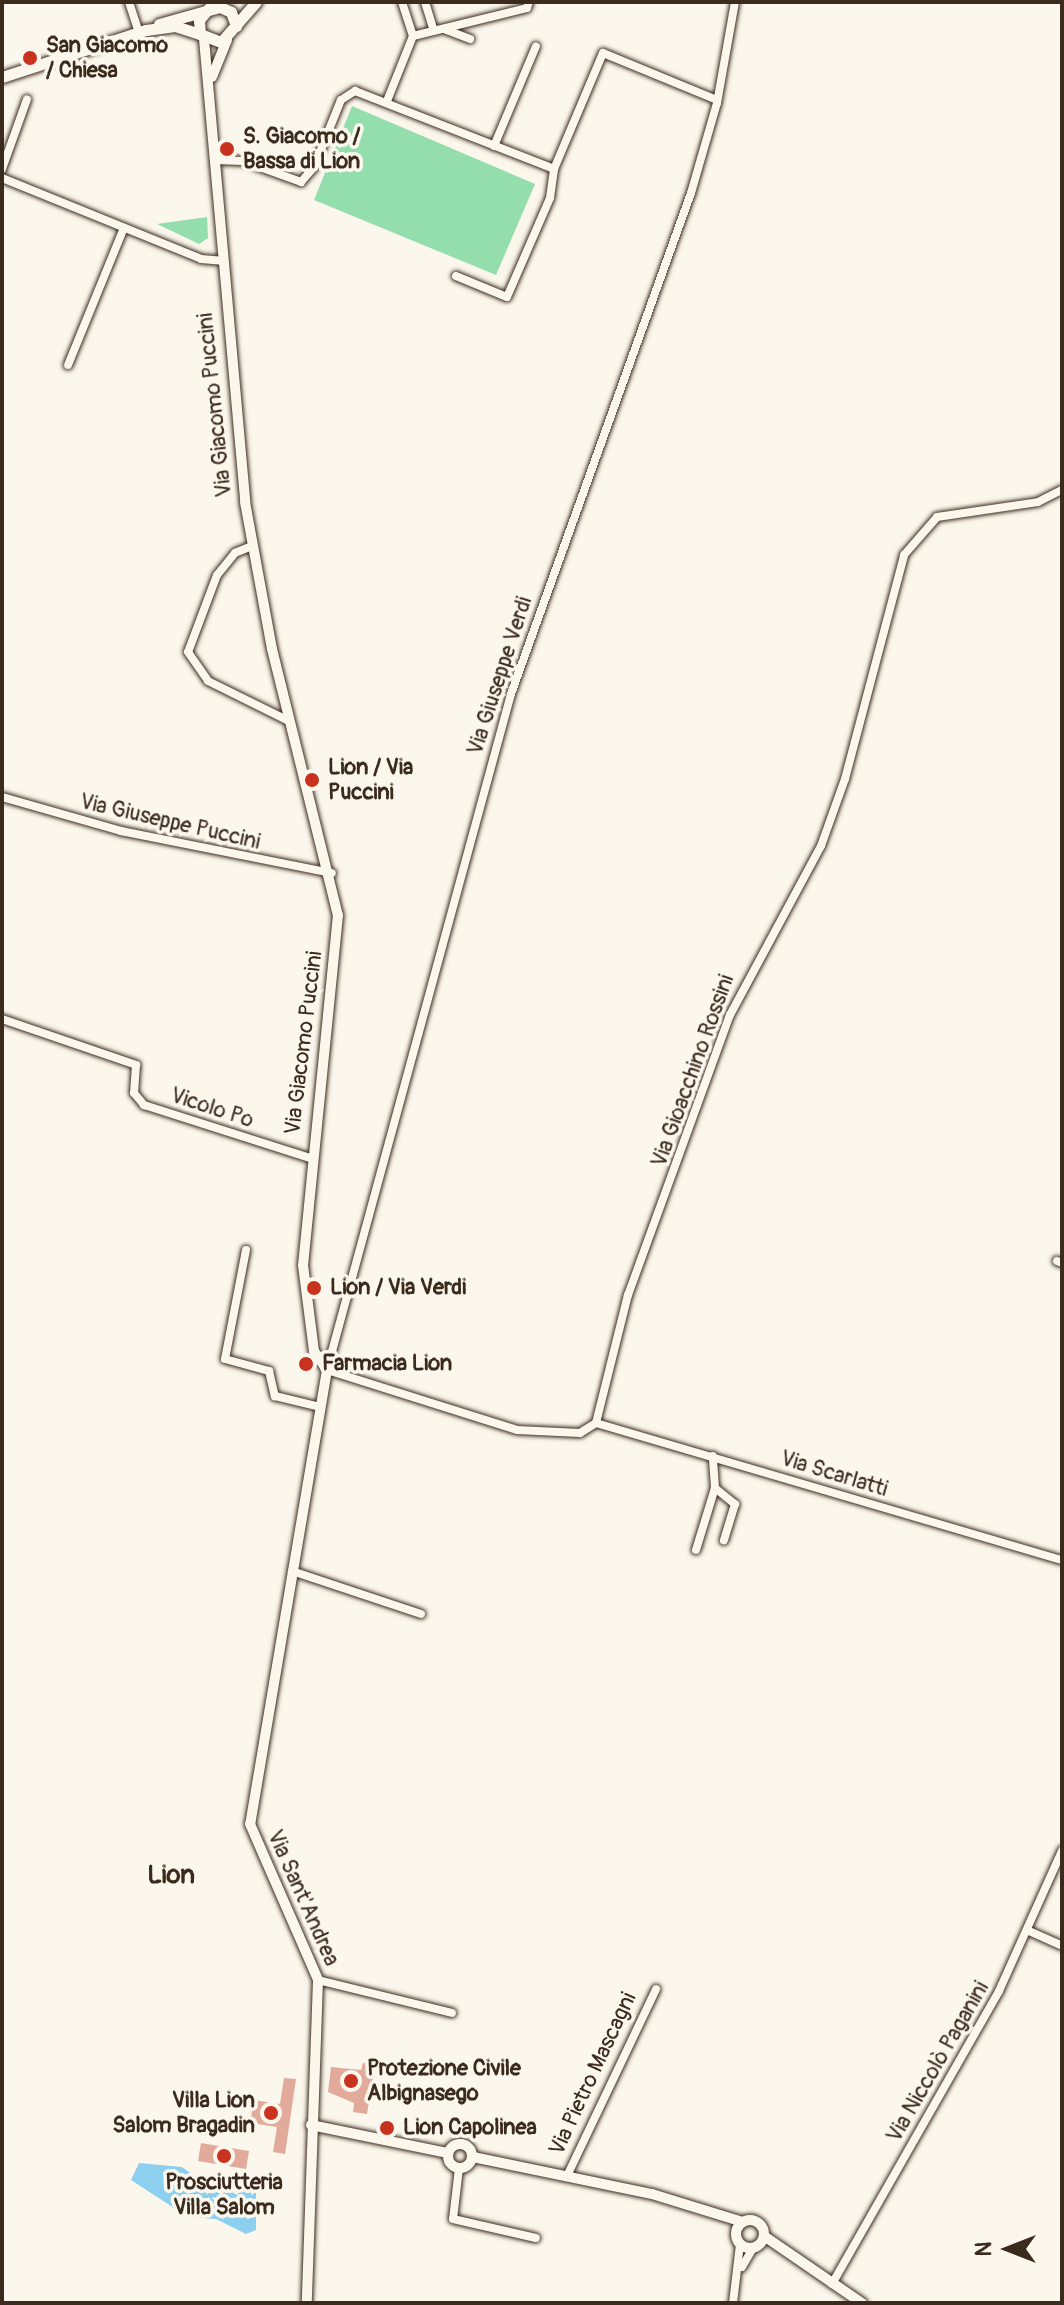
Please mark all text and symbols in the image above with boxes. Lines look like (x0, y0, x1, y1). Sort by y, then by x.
place label: San Giacomo / Chiesa (46, 32, 168, 84)
marker: San Giacomo / Chiesa (21, 49, 39, 67)
place label: S. Giacomo / Bassa di Lion (243, 123, 361, 174)
marker: S. Giacomo / Bassa di Lion (218, 140, 236, 158)
street label: Via Giacomo Puccini (192, 312, 238, 498)
street label: Via Giuseppe Verdi (462, 594, 538, 758)
place label: Lion / Via Puccini (328, 754, 413, 806)
marker: Lion / Via Puccini (303, 771, 321, 789)
street label: Via Giuseppe Puccini (77, 788, 263, 856)
street label: Via Giacomo Puccini (280, 950, 328, 1136)
street label: Via Gioacchino Rossini (646, 971, 740, 1171)
street label: Vicolo Po (167, 1082, 257, 1134)
place label: Lion / Via Verdi (330, 1275, 466, 1301)
marker: Lion / Via Verdi (305, 1279, 323, 1297)
place label: Farmacia Lion (322, 1351, 452, 1377)
marker: Farmacia Lion (297, 1355, 315, 1373)
street label: Via Scarlatti (777, 1445, 891, 1503)
street label: Via Sant'Andrea (261, 1826, 345, 1970)
district label: Lion (147, 1860, 195, 1892)
street label: Via Niccolò Paganini (881, 1977, 995, 2147)
street label: Via Pietro Mascagni (544, 1988, 642, 2160)
place label: Protezione Civile Albignasego (367, 2055, 521, 2106)
marker: Protezione Civile Albignasego (342, 2072, 360, 2090)
place label: Villa Lion Salom Bragadin (112, 2087, 255, 2138)
marker: Villa Lion Salom Bragadin (262, 2104, 280, 2122)
place label: Lion Capolinea (403, 2115, 537, 2141)
marker: Lion Capolinea (378, 2119, 396, 2137)
marker: Prosciutteria Villa Salom (215, 2147, 233, 2165)
place label: Prosciutteria Villa Salom (165, 2169, 283, 2220)
north arrow (968, 2209, 1048, 2289)
text: N (970, 2242, 998, 2256)

